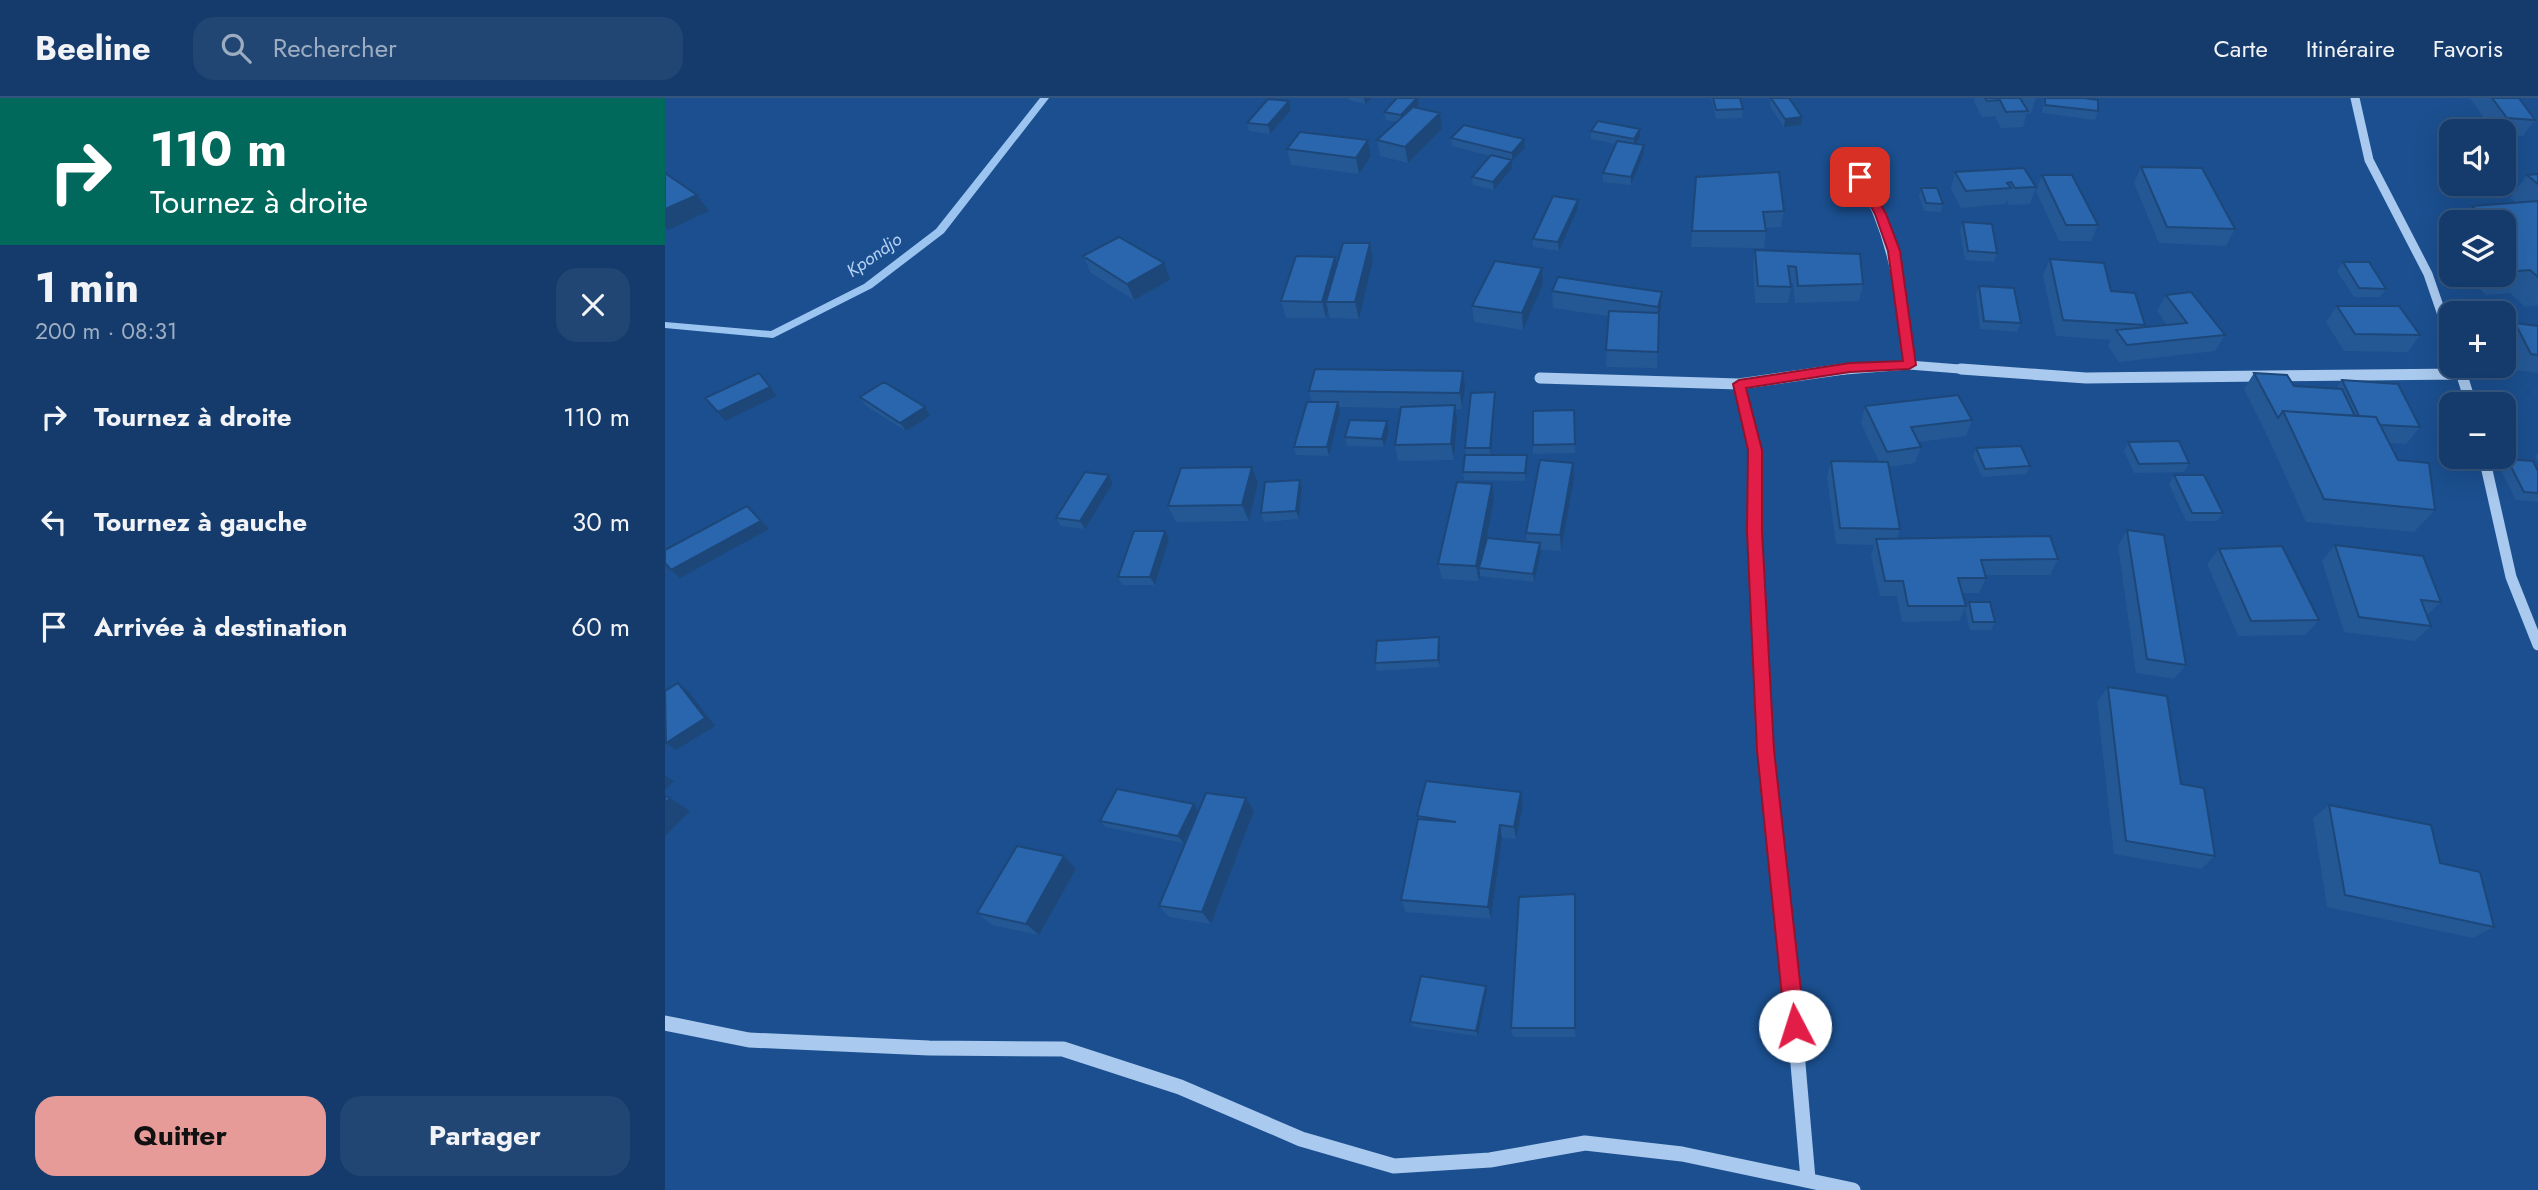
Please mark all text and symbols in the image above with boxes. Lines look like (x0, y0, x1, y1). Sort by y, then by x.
search box (193, 17, 683, 80)
text: Beeline (35, 25, 151, 72)
icon: search (217, 29, 255, 67)
text: Rechercher (273, 29, 397, 67)
text: Carte (2213, 31, 2268, 66)
text: Itinéraire (2306, 31, 2395, 66)
text: Favoris (2433, 31, 2503, 66)
text: 110 m (150, 114, 287, 184)
map controls (2439, 119, 2516, 469)
button: sound (2439, 119, 2516, 196)
icon: right (35, 126, 126, 217)
pin (1830, 147, 1890, 207)
icon: arrive (1841, 158, 1879, 196)
text: Tournez à droite (150, 179, 368, 225)
button: layers (2439, 210, 2516, 287)
water label: Kpondjo (841, 226, 907, 284)
text: 1 min (35, 257, 139, 318)
button: close (556, 268, 630, 342)
button: + (2439, 301, 2516, 378)
text: 200 m · 08:31 (35, 314, 177, 348)
button: − (2439, 392, 2516, 469)
icon: right (35, 398, 73, 436)
text: Tournez à droite (94, 398, 292, 436)
text: 110 m (563, 398, 630, 436)
icon: left (35, 503, 73, 541)
text: Tournez à gauche (94, 503, 307, 541)
text: 30 m (572, 503, 630, 541)
icon: arrive (35, 608, 73, 646)
text: Arrivée à destination (94, 608, 347, 646)
text: 60 m (571, 608, 630, 646)
position arrow (1758, 989, 1832, 1063)
button: Quitter (35, 1096, 326, 1176)
button: Partager (340, 1096, 630, 1176)

